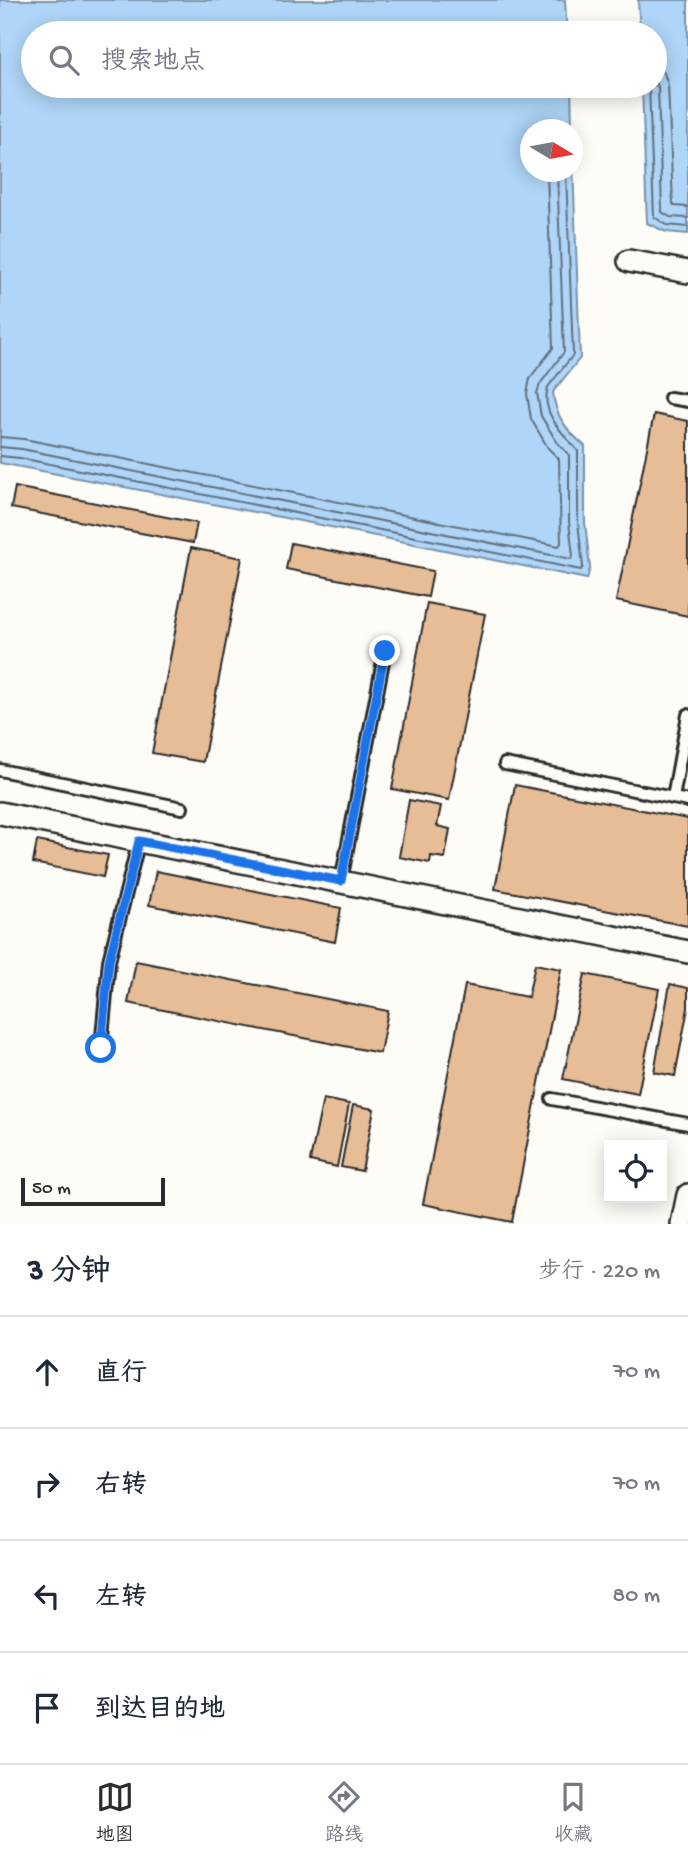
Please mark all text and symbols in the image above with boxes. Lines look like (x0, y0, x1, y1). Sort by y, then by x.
search box (21, 21, 667, 98)
icon: search (45, 41, 83, 79)
text: 搜索地点 (101, 48, 205, 79)
north arrow (520, 119, 583, 182)
route end (369, 635, 400, 666)
route start (85, 1032, 116, 1063)
map controls (604, 1140, 667, 1203)
button: locate (604, 1140, 667, 1203)
scale bar (21, 1175, 164, 1207)
text: 50 m (32, 1178, 71, 1201)
text: 3 分钟 (28, 1256, 111, 1291)
text: 步行 · 220 m (538, 1259, 660, 1286)
icon: ahead (28, 1353, 66, 1391)
text: 70 m (613, 1359, 660, 1386)
text: 直行 (95, 1360, 147, 1391)
icon: right (28, 1465, 66, 1503)
text: 70 m (613, 1471, 660, 1498)
text: 右转 (95, 1472, 147, 1503)
icon: left (28, 1577, 66, 1615)
text: 80 m (613, 1583, 660, 1610)
text: 左转 (95, 1584, 147, 1615)
icon: arrive (28, 1689, 66, 1727)
text: 到达目的地 (95, 1696, 225, 1727)
tab: 地图 (96, 1778, 134, 1848)
tab: 路线 (325, 1778, 363, 1848)
tab: 收藏 (554, 1778, 592, 1848)

